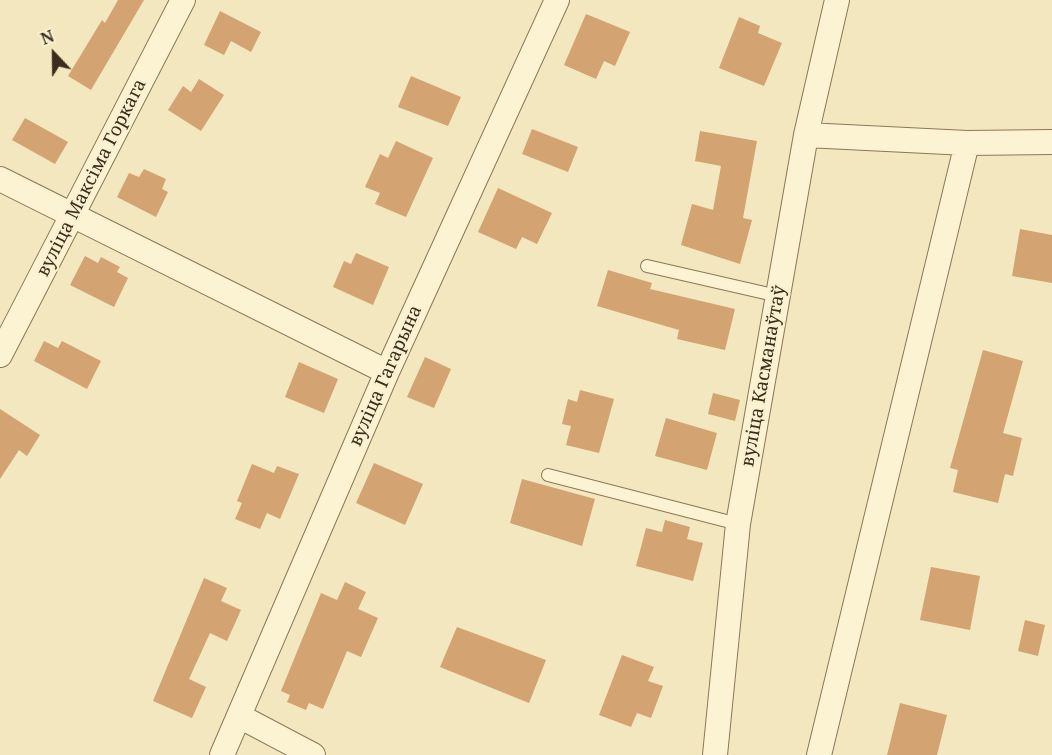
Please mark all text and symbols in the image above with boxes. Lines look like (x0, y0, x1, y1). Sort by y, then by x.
north arrow (24, 24, 84, 84)
text: N (37, 25, 57, 50)
street label: вуліца Максіма Горкага (33, 76, 151, 280)
street label: вуліца Касманаўтаў (737, 284, 791, 468)
street label: вуліца Гагарына (345, 302, 427, 450)

